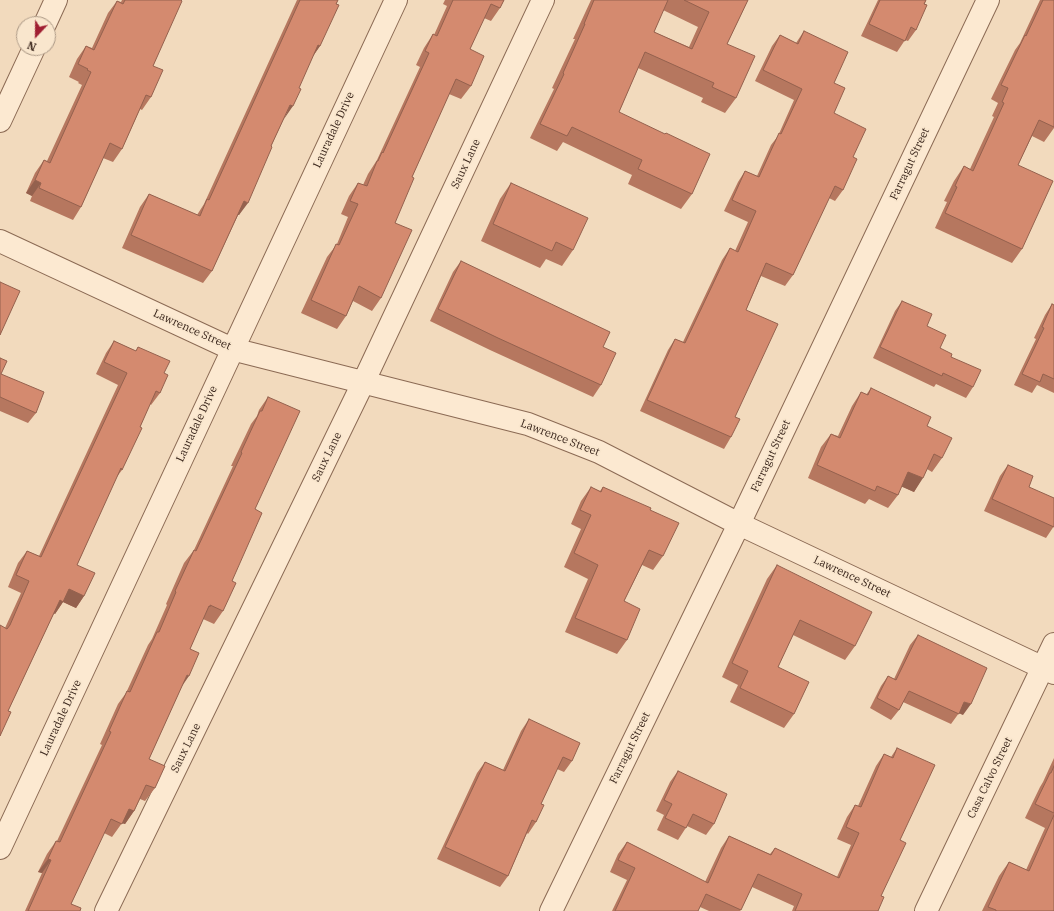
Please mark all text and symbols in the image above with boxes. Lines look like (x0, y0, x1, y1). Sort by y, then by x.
north arrow (16, 16, 56, 56)
text: N (25, 38, 39, 54)
street label: Lauradale Drive (311, 90, 357, 170)
street label: Farragut Street (887, 126, 933, 202)
street label: Saux Lane (449, 137, 483, 191)
street label: Lawrence Street (151, 307, 233, 353)
street label: Lauradale Drive (174, 384, 220, 464)
street label: Lawrence Street (519, 417, 601, 459)
street label: Farragut Street (748, 418, 794, 494)
street label: Saux Lane (309, 430, 345, 484)
street label: Lawrence Street (811, 553, 893, 601)
street label: Lauradale Drive (38, 678, 84, 758)
street label: Farragut Street (607, 710, 653, 786)
street label: Saux Lane (168, 721, 204, 775)
street label: Casa Calvo Street (965, 735, 1015, 821)

